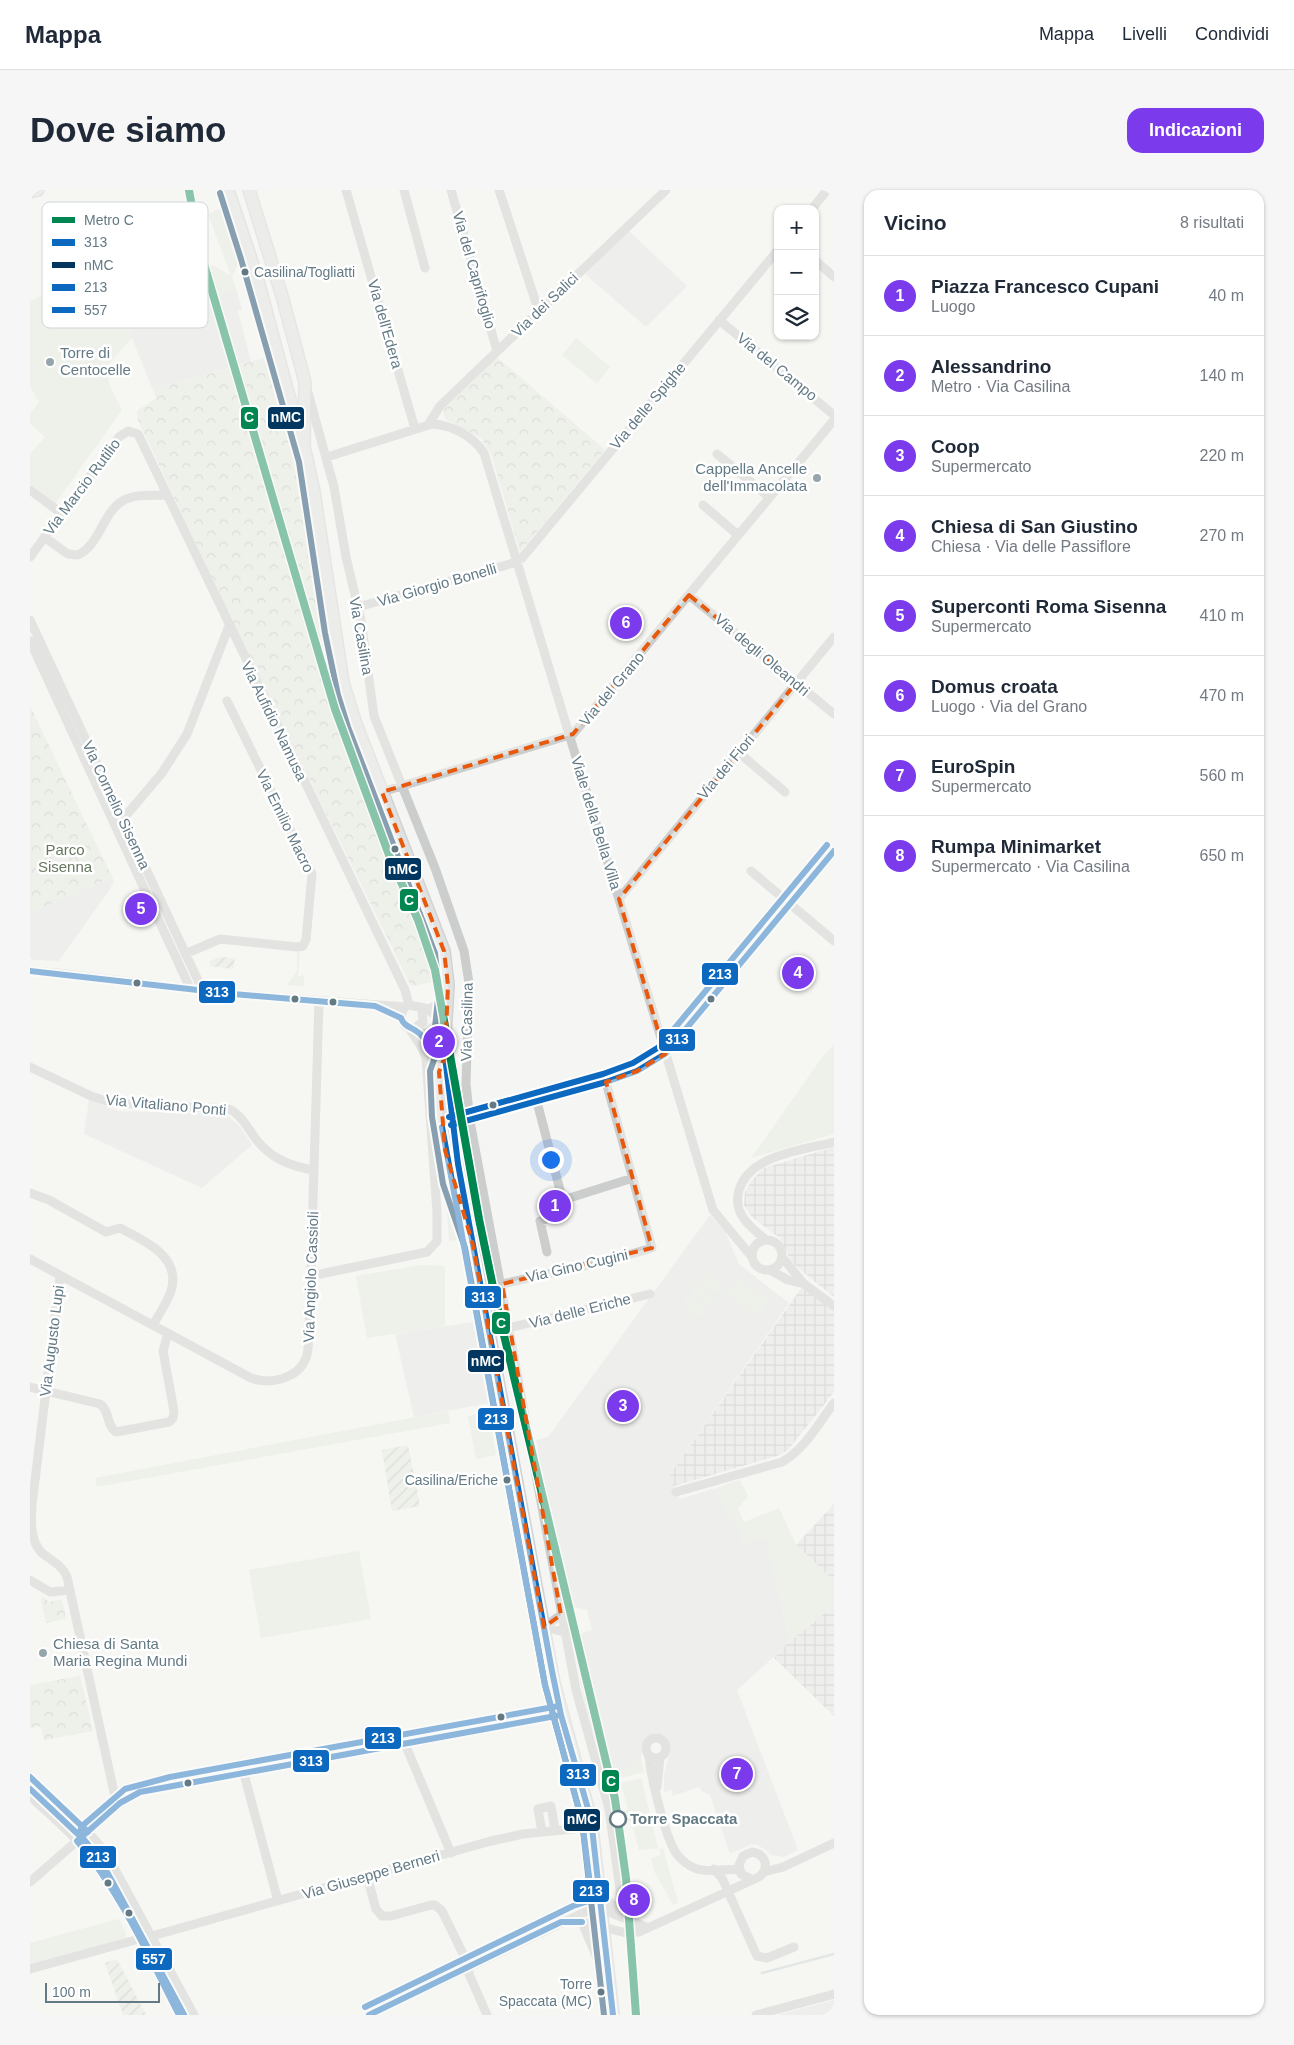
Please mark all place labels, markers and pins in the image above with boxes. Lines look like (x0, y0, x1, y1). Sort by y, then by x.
place label: Casilina/Togliatti (254, 264, 355, 280)
marker: Casilina/Togliatti (240, 267, 250, 277)
place label: Torre di Centocelle (60, 344, 131, 378)
marker: Torre di Centocelle (44, 356, 56, 368)
place label: Cappella Ancelle dell'Immacolata (695, 460, 808, 494)
marker: Cappella Ancelle dell'Immacolata (811, 472, 823, 484)
pin: 6 (610, 604, 642, 642)
unlabelled marker (390, 844, 400, 854)
pin: 5 (125, 890, 157, 928)
pin: 4 (782, 954, 814, 992)
unlabelled marker (132, 978, 142, 988)
unlabelled marker (290, 994, 300, 1004)
unlabelled marker (706, 994, 716, 1004)
unlabelled marker (328, 997, 338, 1007)
pin: 2 (423, 1023, 455, 1061)
unlabelled marker (488, 1100, 498, 1110)
pin: 1 (539, 1187, 571, 1225)
pin: 3 (607, 1387, 639, 1425)
place label: Casilina/Eriche (405, 1472, 498, 1488)
marker: Casilina/Eriche (502, 1475, 512, 1485)
place label: Chiesa di Santa Maria Regina Mundi (53, 1635, 187, 1669)
marker: Chiesa di Santa Maria Regina Mundi (37, 1647, 49, 1659)
unlabelled marker (496, 1712, 506, 1722)
pin: 7 (721, 1755, 753, 1793)
unlabelled marker (183, 1778, 193, 1788)
marker: Torre Spaccata (609, 1810, 627, 1828)
place label: Torre Spaccata (630, 1810, 738, 1827)
unlabelled marker (103, 1878, 113, 1888)
pin: 8 (618, 1881, 650, 1919)
unlabelled marker (124, 1908, 134, 1918)
place label: Torre Spaccata (MC) (499, 1976, 592, 2009)
marker: Torre Spaccata (MC) (596, 1987, 606, 1997)

